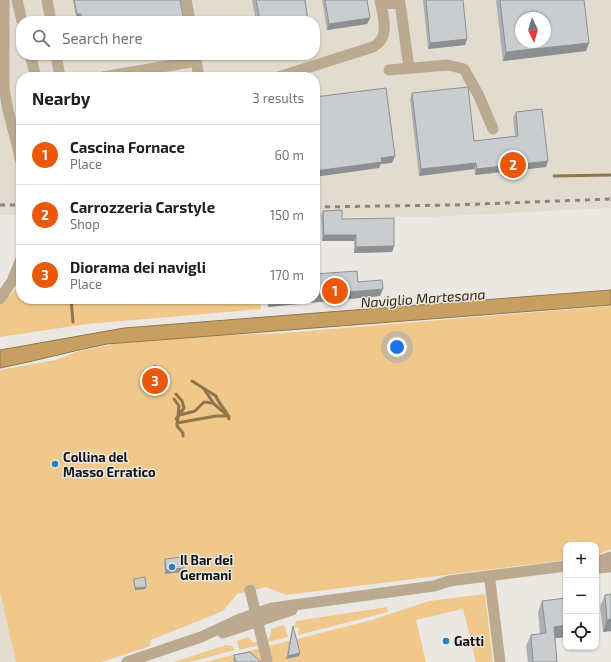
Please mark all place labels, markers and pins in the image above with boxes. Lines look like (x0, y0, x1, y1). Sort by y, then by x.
pin: 2 (500, 150, 526, 180)
pin: 1 (322, 276, 348, 306)
pin: 3 (142, 366, 168, 396)
place label: Collina del Masso Erratico (63, 449, 156, 480)
marker: Collina del Masso Erratico (50, 459, 60, 469)
place label: Il Bar dei Germani (180, 552, 233, 583)
marker: Il Bar dei Germani (167, 562, 177, 572)
place label: Gatti (454, 633, 484, 649)
marker: Gatti (441, 636, 451, 646)

